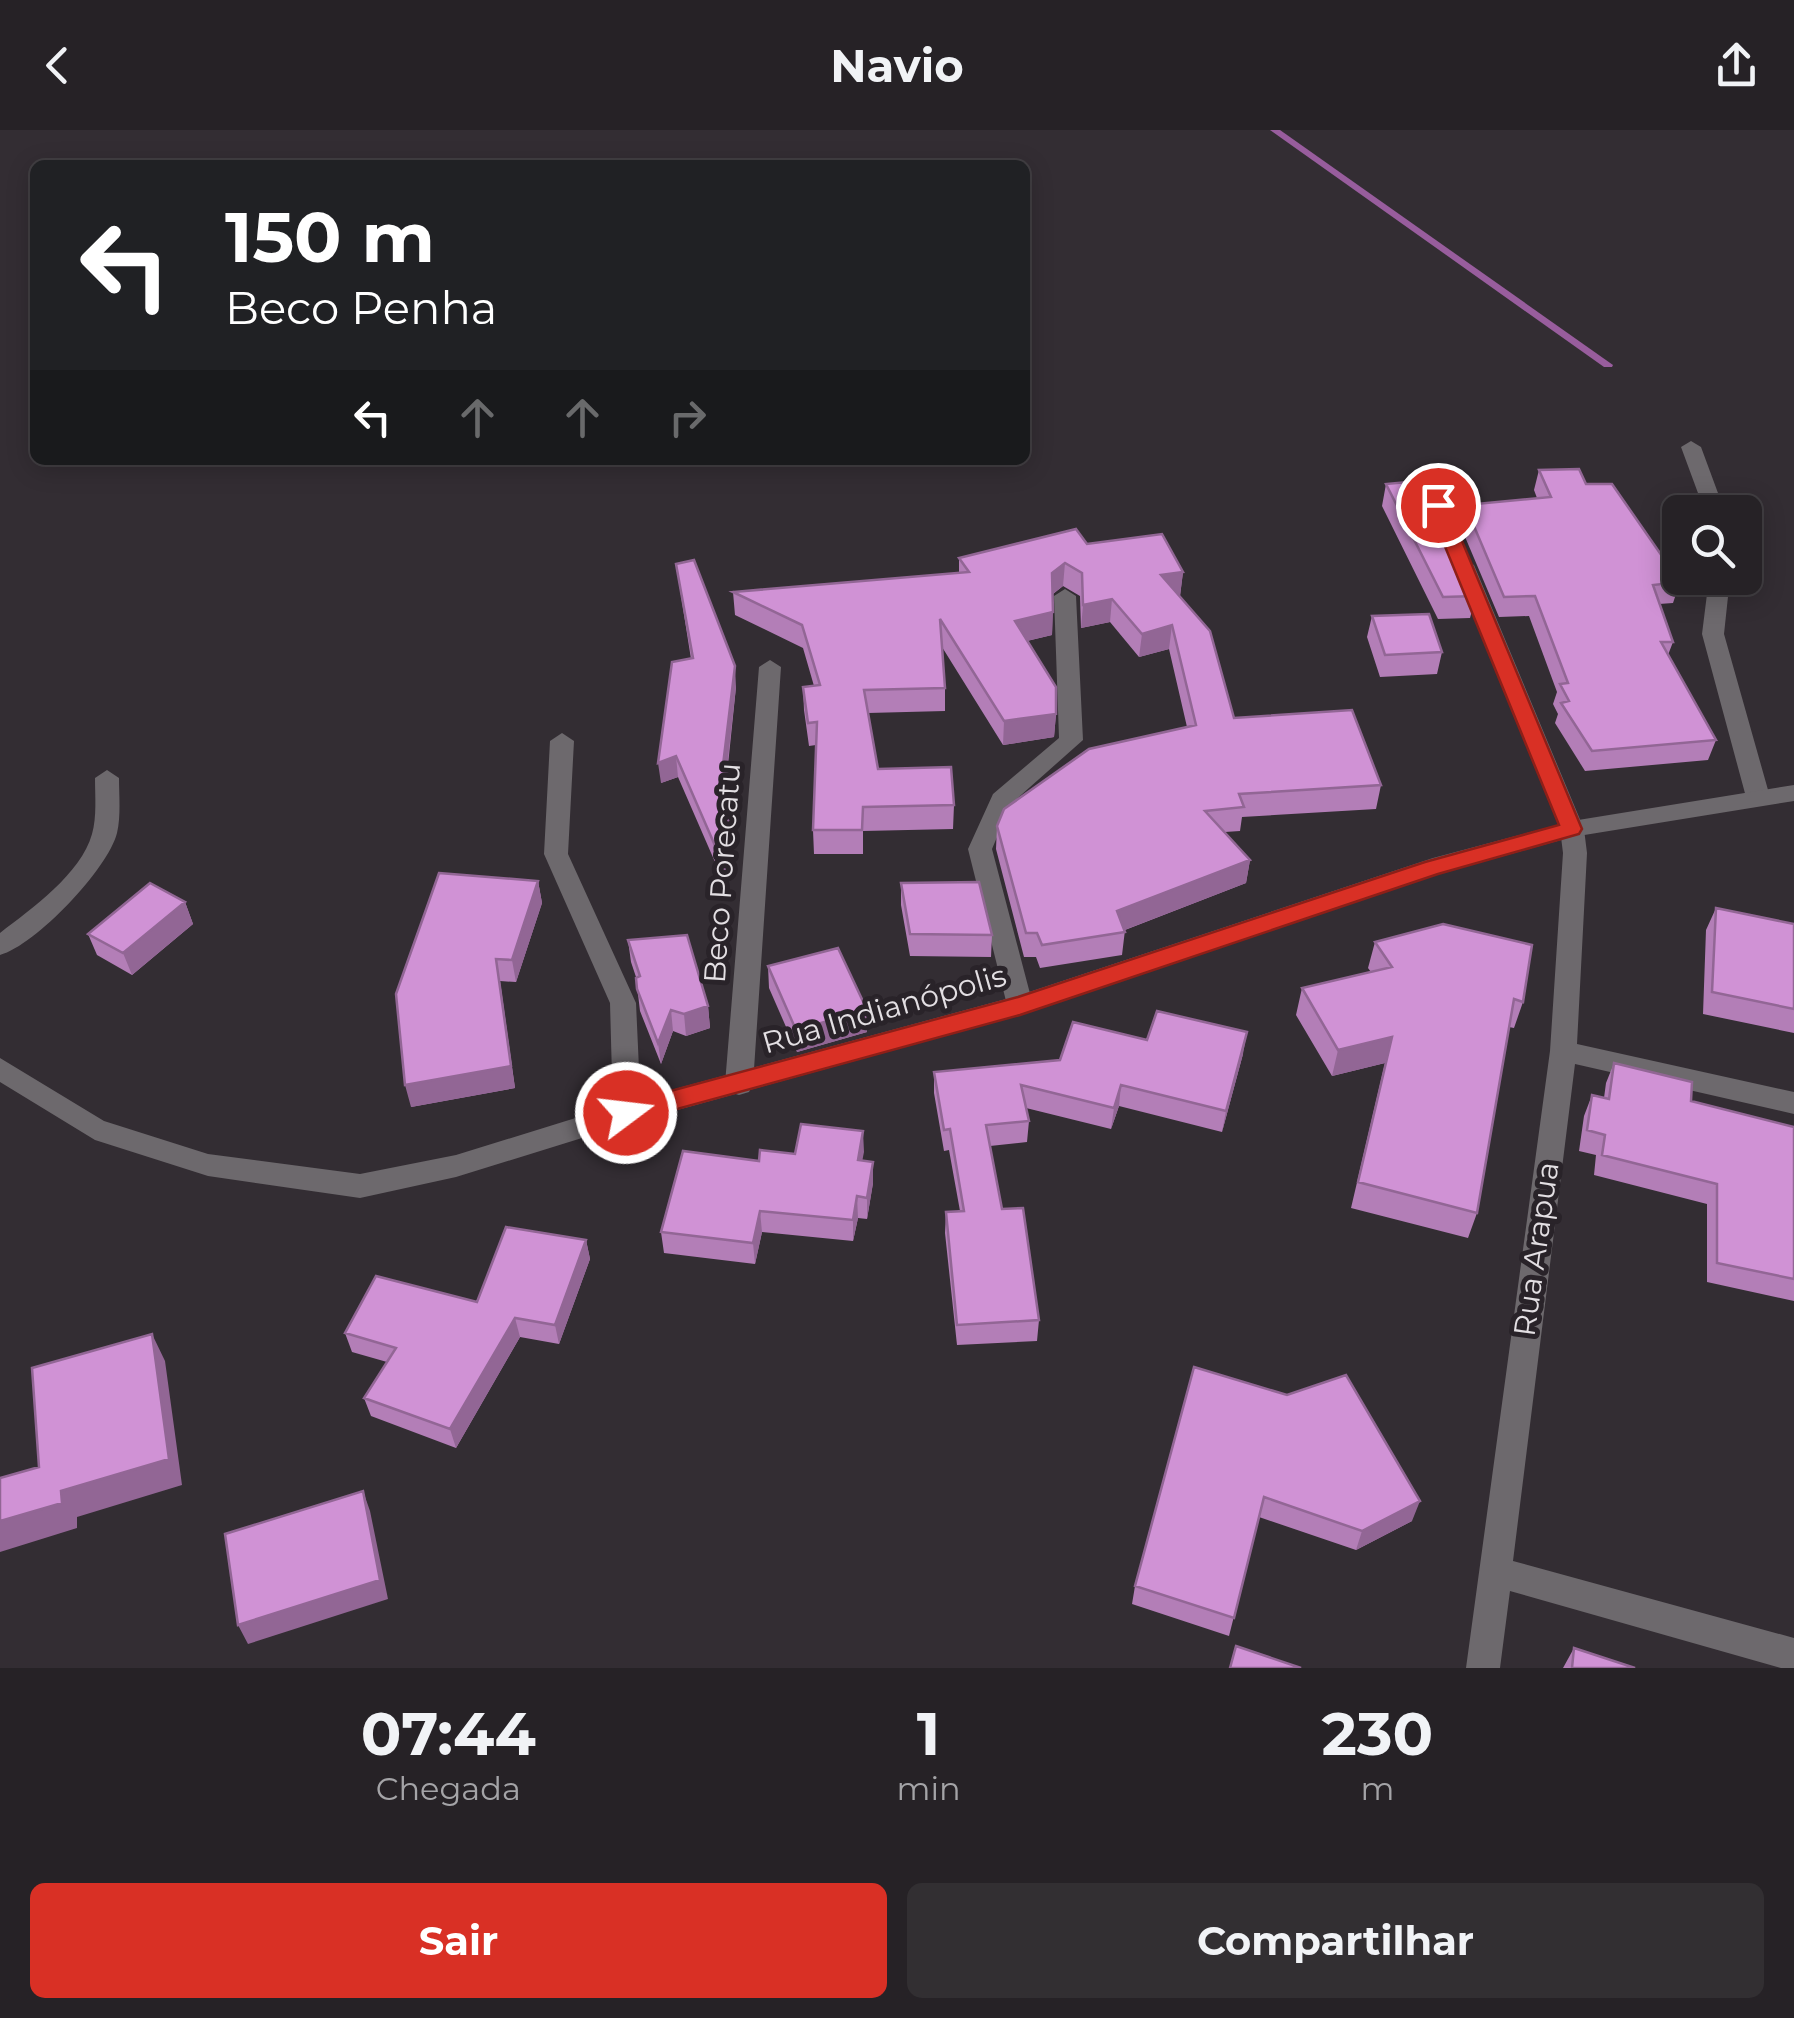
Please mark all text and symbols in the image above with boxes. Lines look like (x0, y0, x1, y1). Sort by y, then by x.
icon: back (30, 38, 85, 93)
text: Navio (830, 38, 964, 93)
icon: share (1709, 38, 1764, 93)
text: 150 m (225, 194, 435, 280)
icon: left (60, 200, 190, 330)
text: Beco Penha (225, 280, 497, 335)
icon: left (345, 390, 400, 445)
icon: ahead (450, 390, 505, 445)
icon: ahead (555, 390, 610, 445)
icon: right (660, 390, 715, 445)
pin (1396, 463, 1481, 548)
icon: arrive (1411, 478, 1466, 533)
map controls (1662, 495, 1762, 595)
button: search (1662, 495, 1762, 595)
street label: Beco Porecatu (696, 762, 748, 984)
street label: Rua Indianópolis (758, 957, 1010, 1061)
position arrow (574, 1061, 678, 1165)
street label: Rua Arapua (1505, 1159, 1567, 1339)
text: 07:44 (361, 1697, 536, 1770)
text: 1 (917, 1697, 940, 1770)
text: 230 (1322, 1697, 1433, 1770)
text: Chegada (376, 1769, 521, 1808)
text: min (897, 1769, 961, 1808)
text: m (1360, 1769, 1394, 1808)
button: Sair (30, 1883, 887, 1998)
button: Compartilhar (907, 1883, 1764, 1998)

